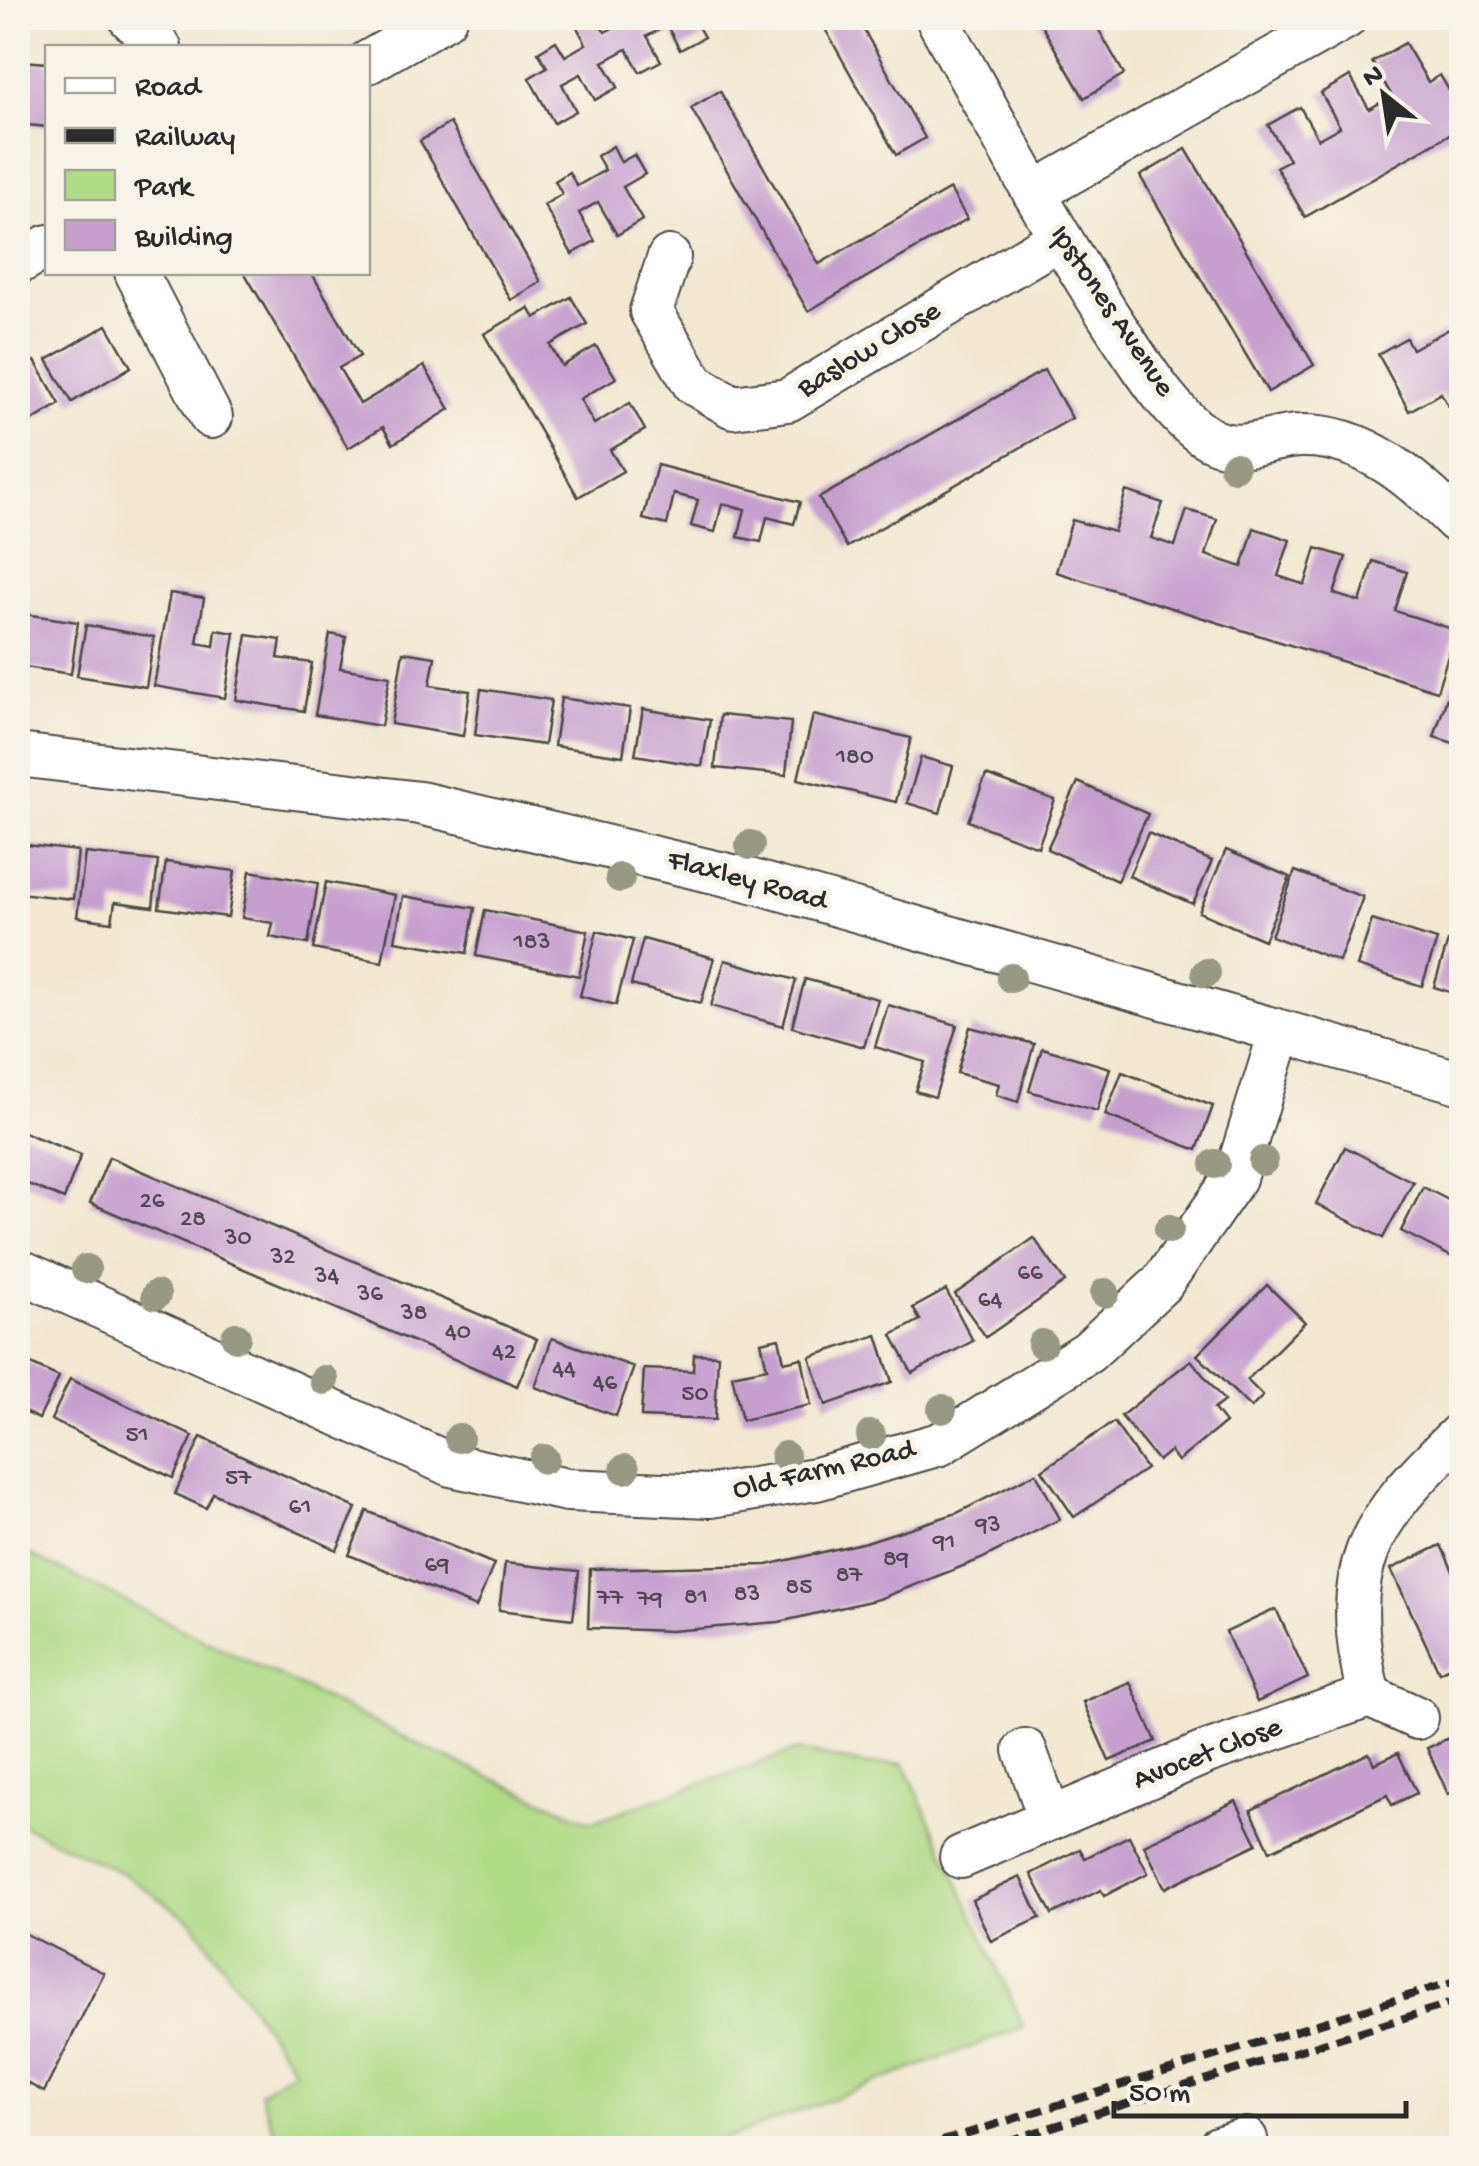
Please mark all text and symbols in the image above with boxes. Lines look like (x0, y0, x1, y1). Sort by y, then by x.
legend (45, 45, 370, 275)
north arrow (1334, 45, 1434, 145)
text: N (1358, 58, 1390, 96)
text: Road (135, 72, 203, 107)
text: Railway (135, 122, 235, 157)
text: Park (134, 172, 195, 207)
street label: Ipstones Avenue (1041, 220, 1181, 405)
text: Building (134, 222, 233, 257)
street label: Baslow Close (791, 294, 948, 408)
house number: 180 (835, 744, 874, 773)
street label: Flaxley Road (662, 844, 833, 921)
house number: 183 (513, 929, 550, 958)
house number: 26 (140, 1188, 165, 1217)
house number: 28 (180, 1206, 206, 1235)
house number: 30 (223, 1225, 252, 1254)
house number: 32 (269, 1244, 296, 1273)
house number: 66 (1017, 1260, 1043, 1289)
house number: 34 (314, 1263, 340, 1292)
house number: 36 (356, 1281, 383, 1310)
house number: 64 (978, 1287, 1002, 1316)
house number: 38 (400, 1300, 427, 1329)
house number: 40 (445, 1319, 471, 1348)
house number: 42 (492, 1339, 516, 1368)
house number: 44 (552, 1356, 576, 1385)
house number: 46 (593, 1370, 618, 1399)
house number: 50 (681, 1381, 709, 1410)
house number: 51 (125, 1422, 149, 1451)
street label: Old Farm Road (729, 1432, 921, 1509)
house number: 57 (225, 1465, 252, 1494)
house number: 61 (289, 1494, 311, 1523)
house number: 93 (974, 1512, 1001, 1541)
house number: 91 (932, 1529, 955, 1558)
house number: 89 (883, 1546, 909, 1575)
house number: 69 (424, 1552, 450, 1581)
house number: 87 (836, 1562, 863, 1591)
house number: 85 (786, 1574, 812, 1603)
house number: 83 (734, 1581, 760, 1610)
house number: 81 (684, 1584, 708, 1613)
house number: 77 (596, 1585, 624, 1614)
house number: 79 (636, 1586, 663, 1615)
street label: Avocet Close (1129, 1710, 1288, 1799)
scale bar (1114, 2056, 1406, 2118)
text: 50 m (1129, 2078, 1190, 2113)

